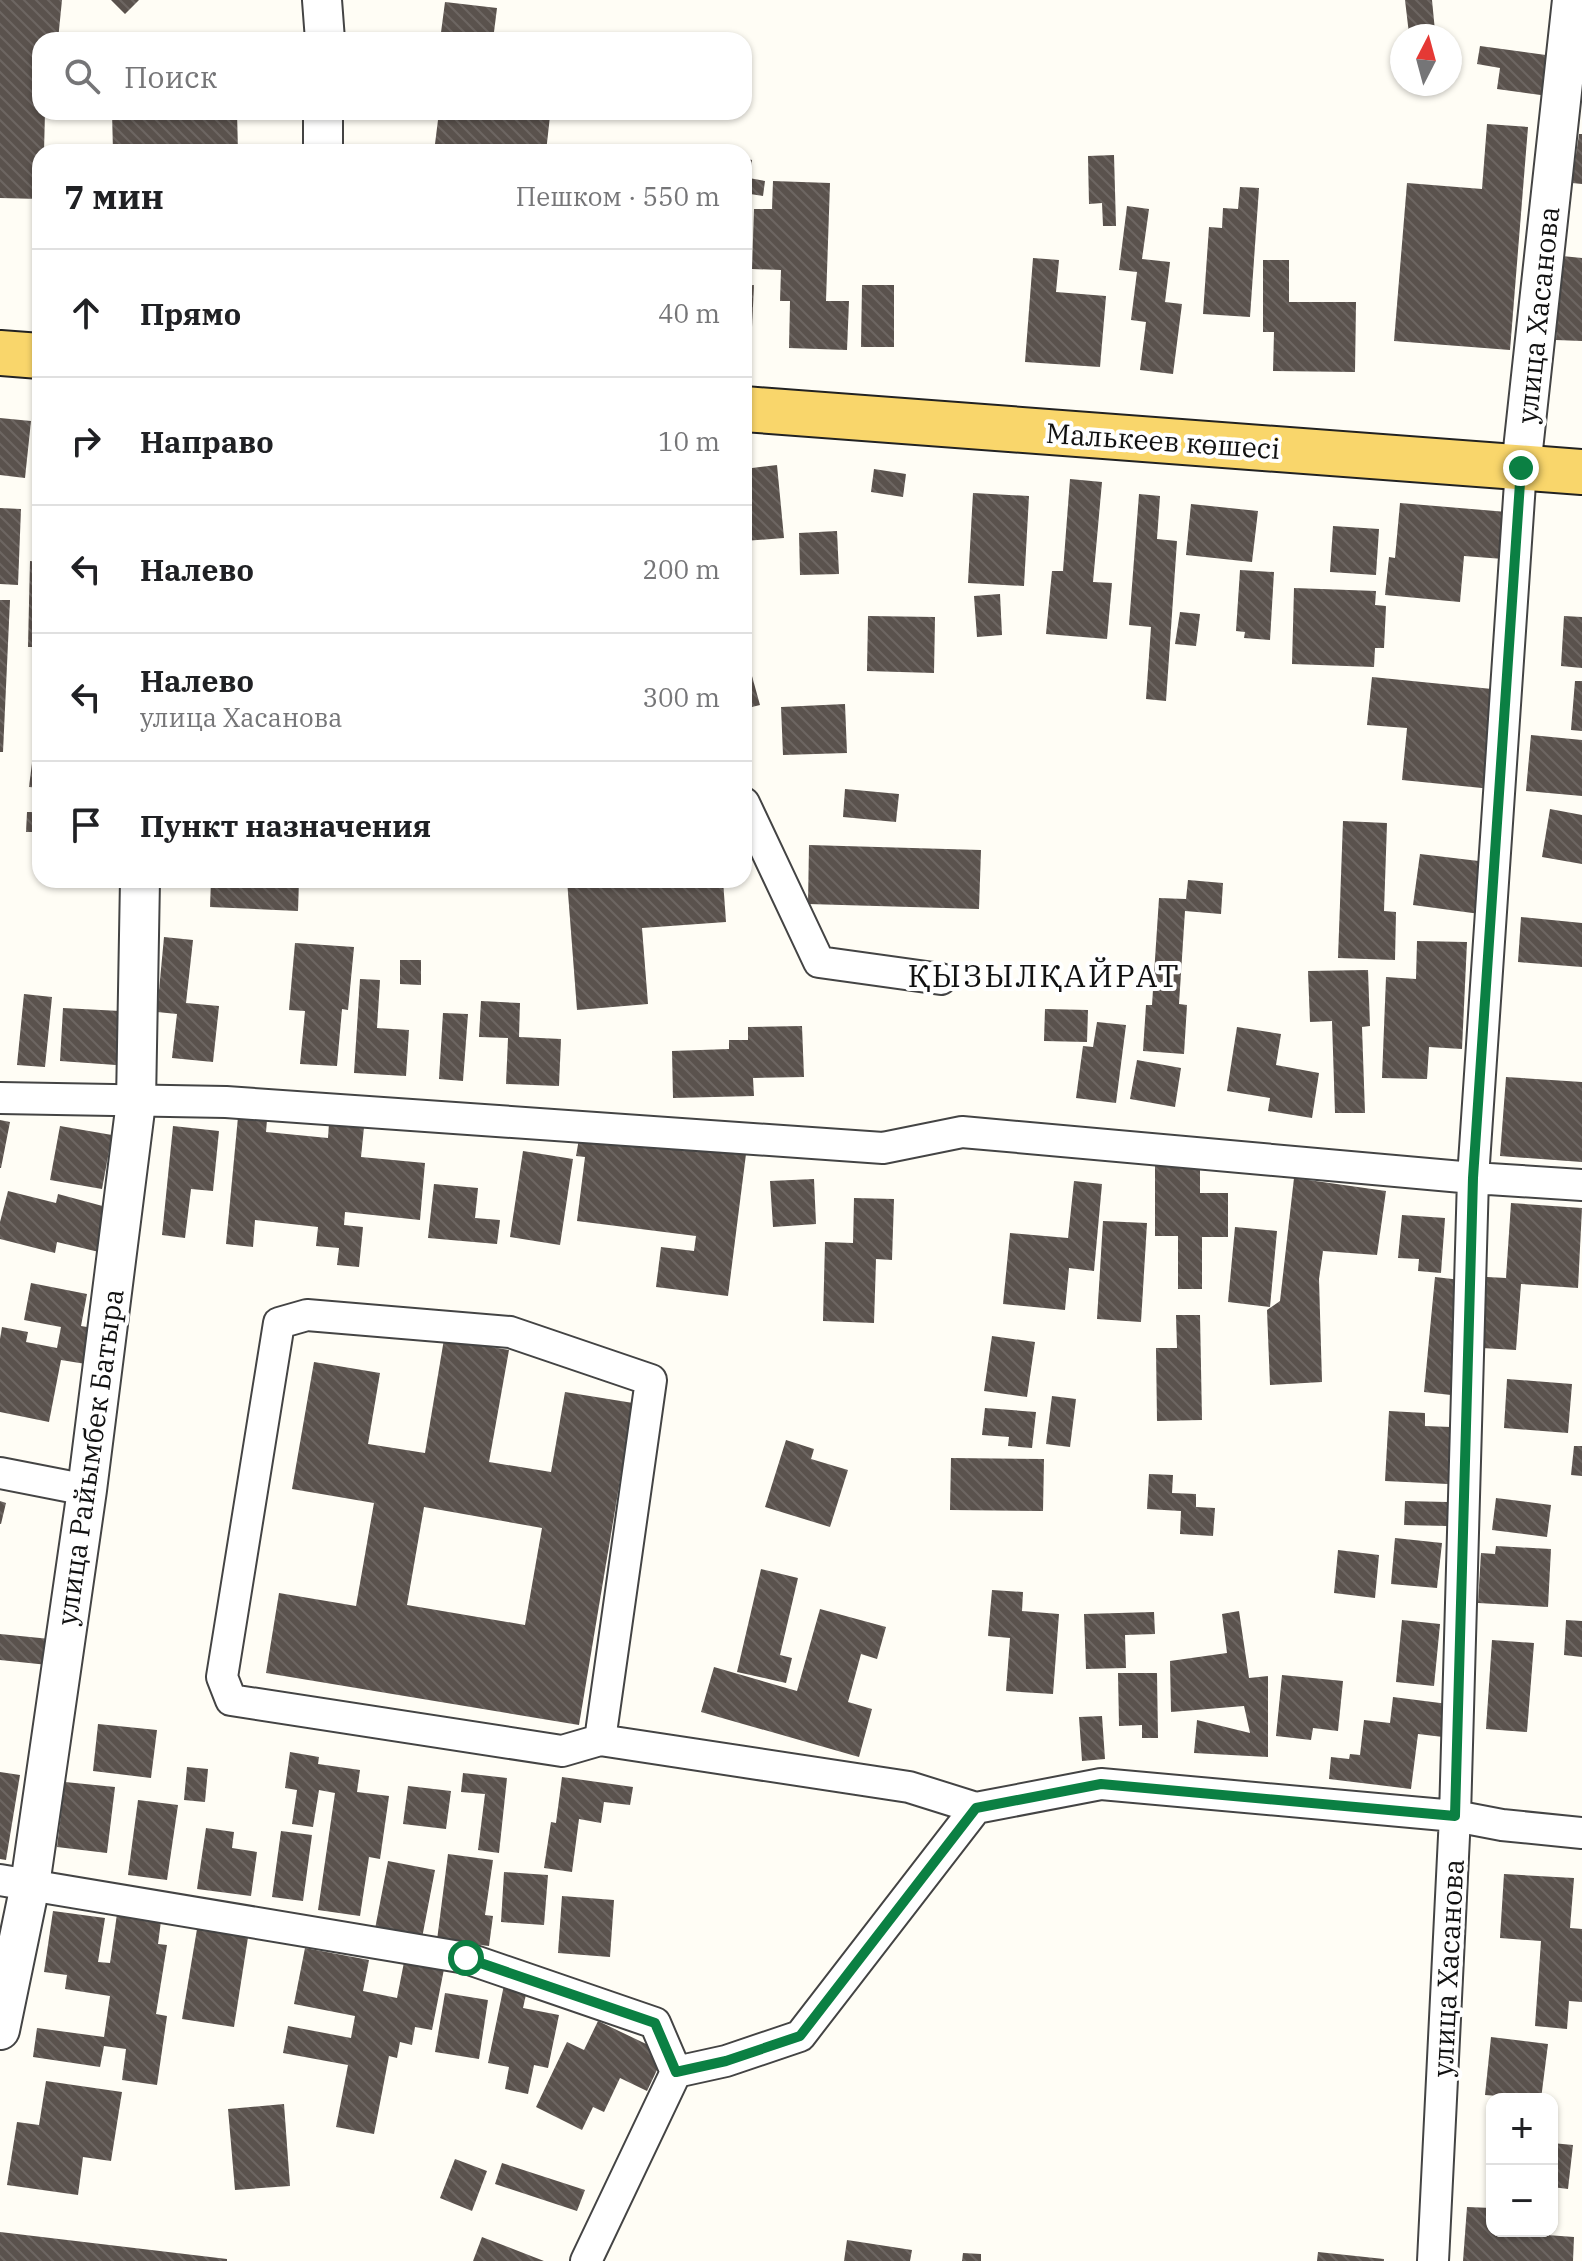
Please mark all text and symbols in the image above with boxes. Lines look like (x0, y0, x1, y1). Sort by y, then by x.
north arrow (1390, 24, 1462, 96)
search box (32, 32, 752, 120)
icon: search (60, 54, 104, 98)
text: Поиск (124, 57, 217, 96)
text: 7 мин (64, 174, 164, 218)
text: Пешком · 550 m (516, 179, 720, 213)
street label: улица Хасанова (1508, 205, 1567, 425)
icon: ahead (64, 291, 108, 335)
text: Прямо (140, 294, 241, 333)
text: 40 m (658, 296, 720, 330)
street label: Малькеев көшесі (1045, 414, 1281, 467)
icon: right (64, 419, 108, 463)
text: Направо (140, 422, 274, 461)
text: 10 m (658, 424, 720, 458)
route end (1503, 450, 1539, 486)
icon: left (64, 547, 108, 591)
text: Налево (140, 550, 254, 589)
text: 200 m (642, 552, 720, 586)
text: Налево (140, 661, 254, 700)
icon: left (64, 675, 108, 719)
text: 300 m (642, 680, 720, 714)
text: улица Хасанова (140, 700, 343, 734)
icon: arrive (64, 803, 108, 847)
text: Пункт назначения (140, 806, 431, 845)
district label: ҚЫЗЫЛҚАЙРАТ (907, 954, 1181, 996)
street label: улица Райымбек Батыра (48, 1286, 131, 1628)
street label: улица Хасанова (1423, 1858, 1472, 2078)
route start (448, 1940, 484, 1976)
map controls (1486, 2093, 1558, 2237)
button: + (1486, 2093, 1558, 2165)
button: − (1486, 2165, 1558, 2237)

